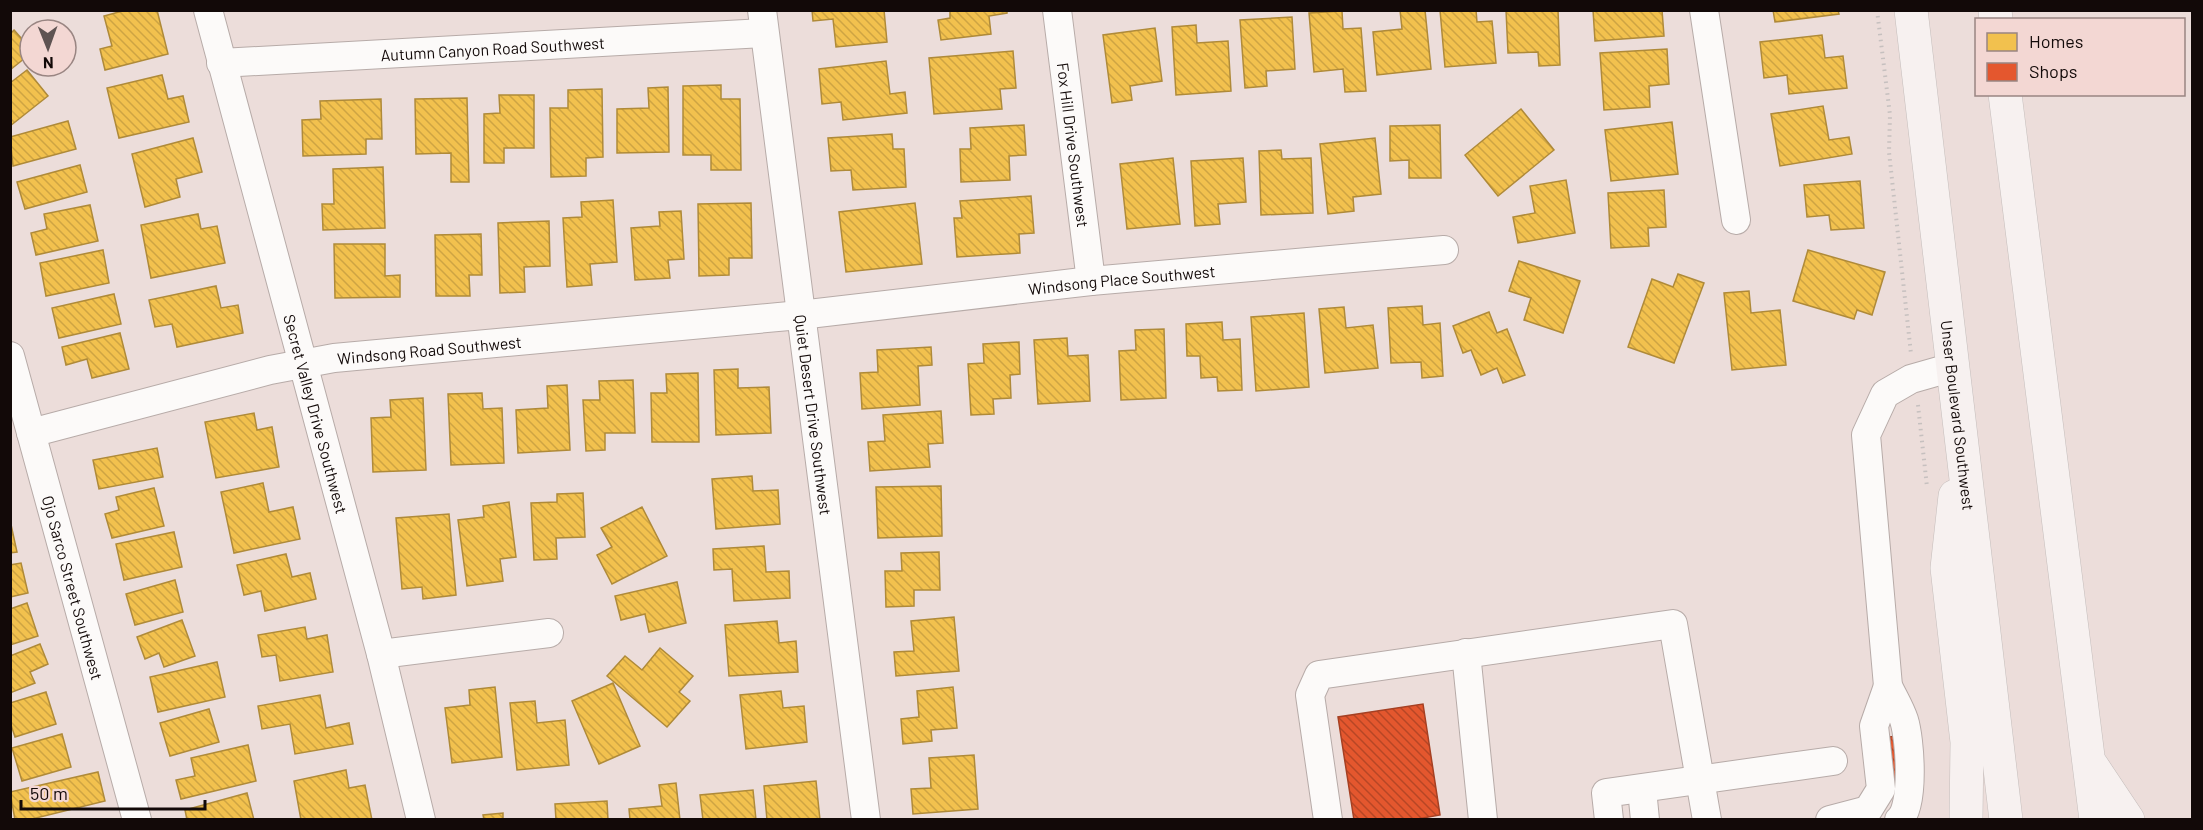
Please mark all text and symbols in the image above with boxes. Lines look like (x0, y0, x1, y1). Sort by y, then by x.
north arrow (18, 18, 78, 78)
legend (1975, 18, 2185, 96)
text: Homes (2029, 30, 2083, 52)
street label: Autumn Canyon Road Southwest (380, 32, 605, 64)
text: N (43, 54, 54, 73)
text: Shops (2029, 60, 2078, 82)
street label: Fox Hill Drive Southwest (1054, 61, 1094, 228)
street label: Windsong Place Southwest (1027, 261, 1216, 298)
street label: Secret Valley Drive Southwest (281, 312, 352, 515)
street label: Quiet Desert Drive Southwest (792, 313, 836, 516)
street label: Unser Boulevard Southwest (1938, 319, 1979, 511)
street label: Windsong Road Southwest (336, 331, 522, 367)
street label: Ojo Sarco Street Southwest (39, 493, 108, 682)
scale bar (21, 773, 206, 811)
text: 50 m (30, 782, 68, 804)

